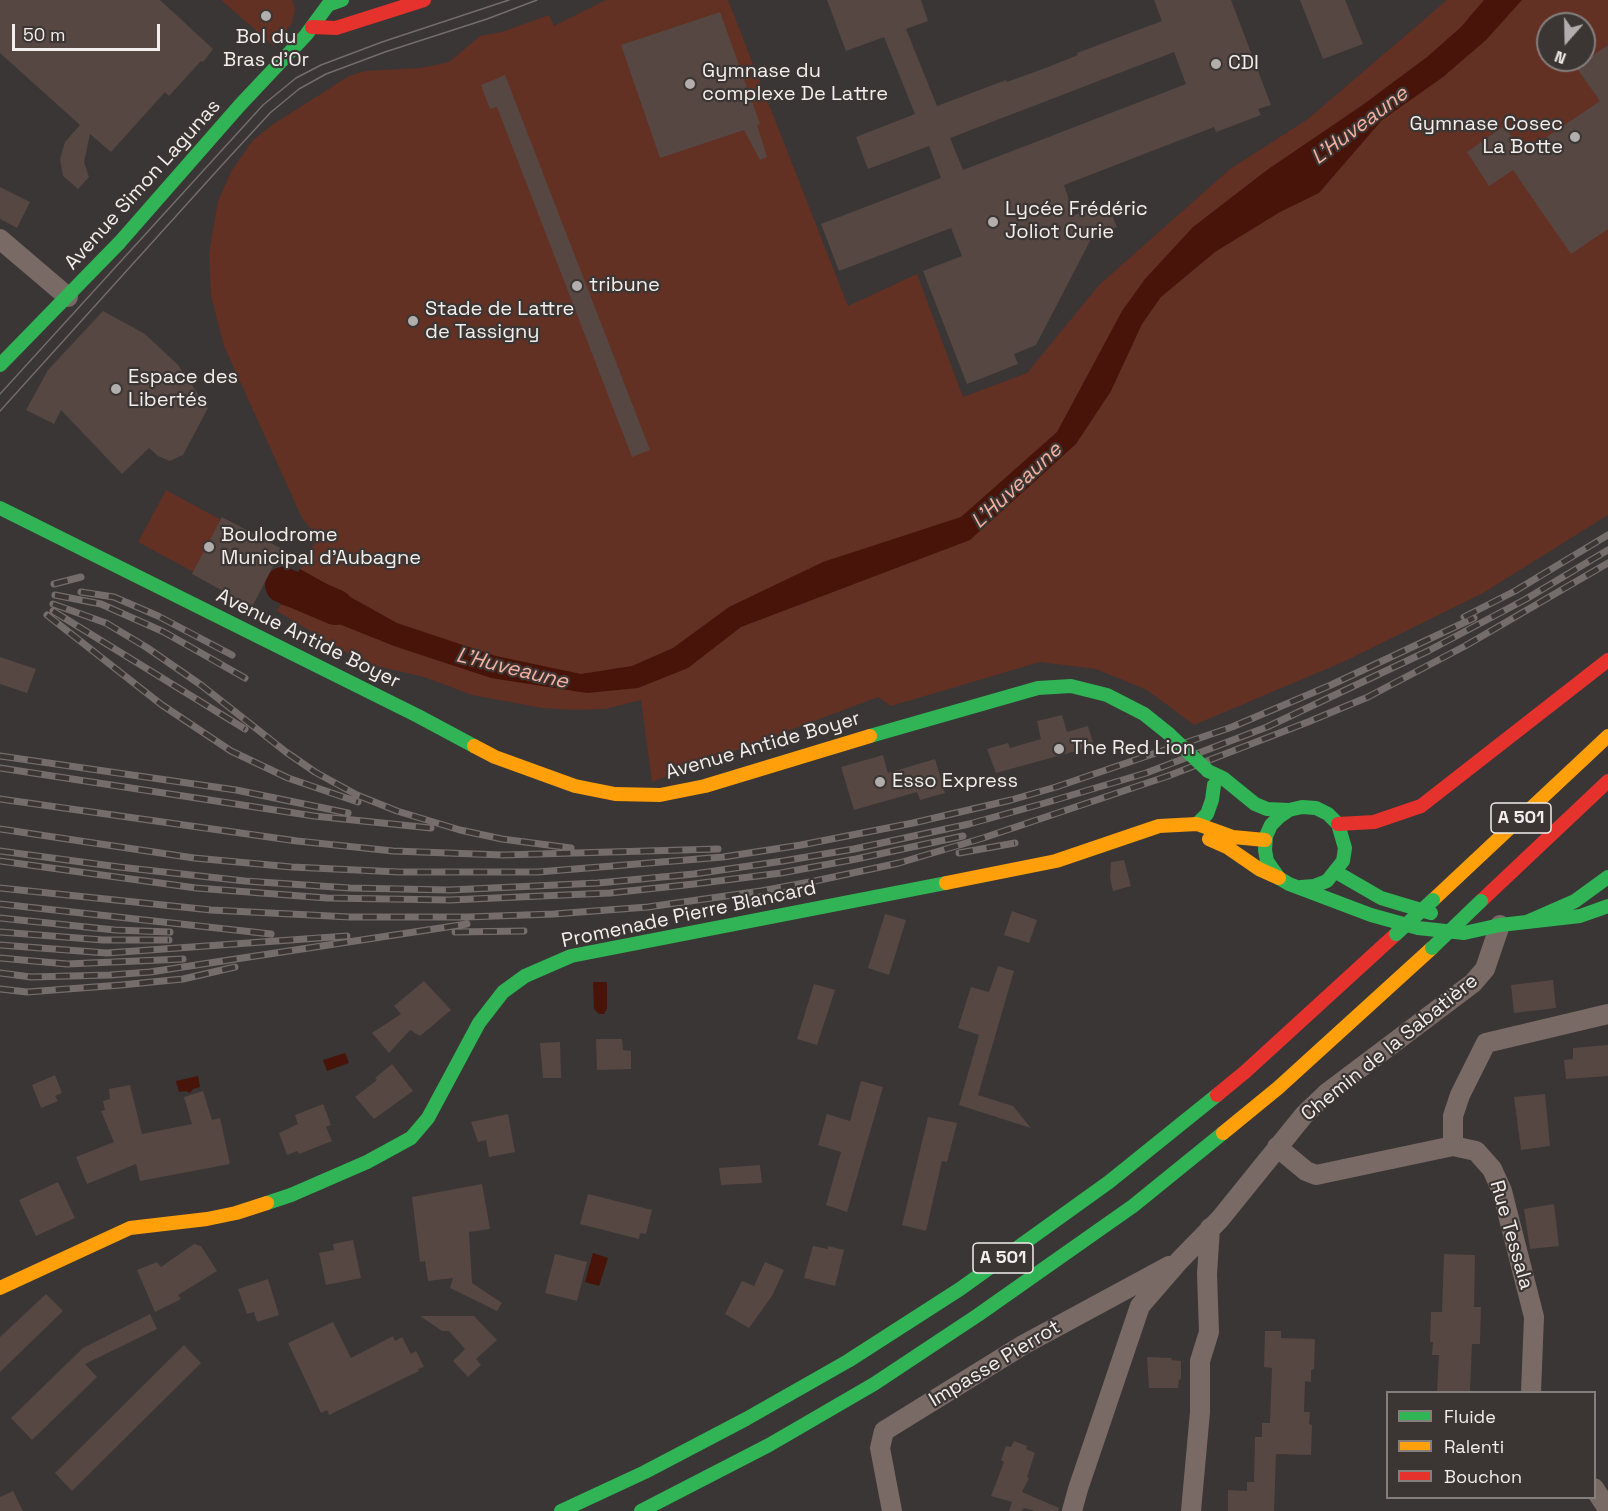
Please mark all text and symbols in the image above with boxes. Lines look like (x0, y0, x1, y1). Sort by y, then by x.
marker: Bol du Bras d'Or (259, 9, 273, 23)
scale bar (15, 12, 164, 50)
north arrow (1536, 12, 1596, 72)
text: 50 m (23, 23, 65, 46)
place label: Bol du Bras d'Or (223, 26, 309, 73)
text: N (1552, 46, 1569, 69)
place label: CDI (1228, 52, 1259, 76)
marker: CDI (1209, 57, 1223, 71)
place label: Gymnase du complexe De Lattre (702, 60, 888, 107)
marker: Gymnase du complexe De Lattre (683, 77, 697, 91)
water label: L'Huveaune (1307, 82, 1413, 170)
street label: Avenue Simon Lagunas (60, 95, 226, 275)
place label: Gymnase Cosec La Botte (1410, 113, 1563, 160)
marker: Gymnase Cosec La Botte (1568, 130, 1582, 144)
place label: Lycée Frédéric Joliot Curie (1005, 198, 1148, 245)
marker: Lycée Frédéric Joliot Curie (986, 215, 1000, 229)
place label: tribune (589, 274, 660, 298)
marker: tribune (570, 279, 584, 293)
place label: Stade de Lattre de Tassigny (425, 298, 574, 345)
marker: Stade de Lattre de Tassigny (406, 314, 420, 328)
place label: Espace des Libertés (128, 366, 238, 413)
marker: Espace des Libertés (109, 382, 123, 396)
water label: L'Huveaune (967, 438, 1067, 534)
place label: Boulodrome Municipal d'Aubagne (221, 524, 421, 571)
marker: Boulodrome Municipal d'Aubagne (202, 540, 216, 554)
street label: Avenue Antide Boyer (212, 584, 404, 694)
water label: L'Huveaune (453, 643, 571, 695)
street label: Avenue Antide Boyer (663, 707, 863, 785)
place label: The Red Lion (1071, 737, 1195, 761)
marker: The Red Lion (1052, 742, 1066, 756)
place label: Esso Express (892, 770, 1018, 794)
marker: Esso Express (873, 775, 887, 789)
road number: A 501 (1491, 803, 1551, 833)
street label: Promenade Pierre Blancard (559, 876, 819, 954)
street label: Chemin de la Sabatière (1297, 969, 1483, 1127)
street label: Rue Tessala (1484, 1178, 1538, 1292)
road number: A 501 (973, 1243, 1033, 1273)
street label: Impasse Pierrot (925, 1315, 1065, 1413)
legend (1386, 1391, 1596, 1499)
text: Fluide (1444, 1405, 1496, 1428)
text: Ralenti (1444, 1435, 1504, 1458)
text: Bouchon (1444, 1465, 1522, 1488)

